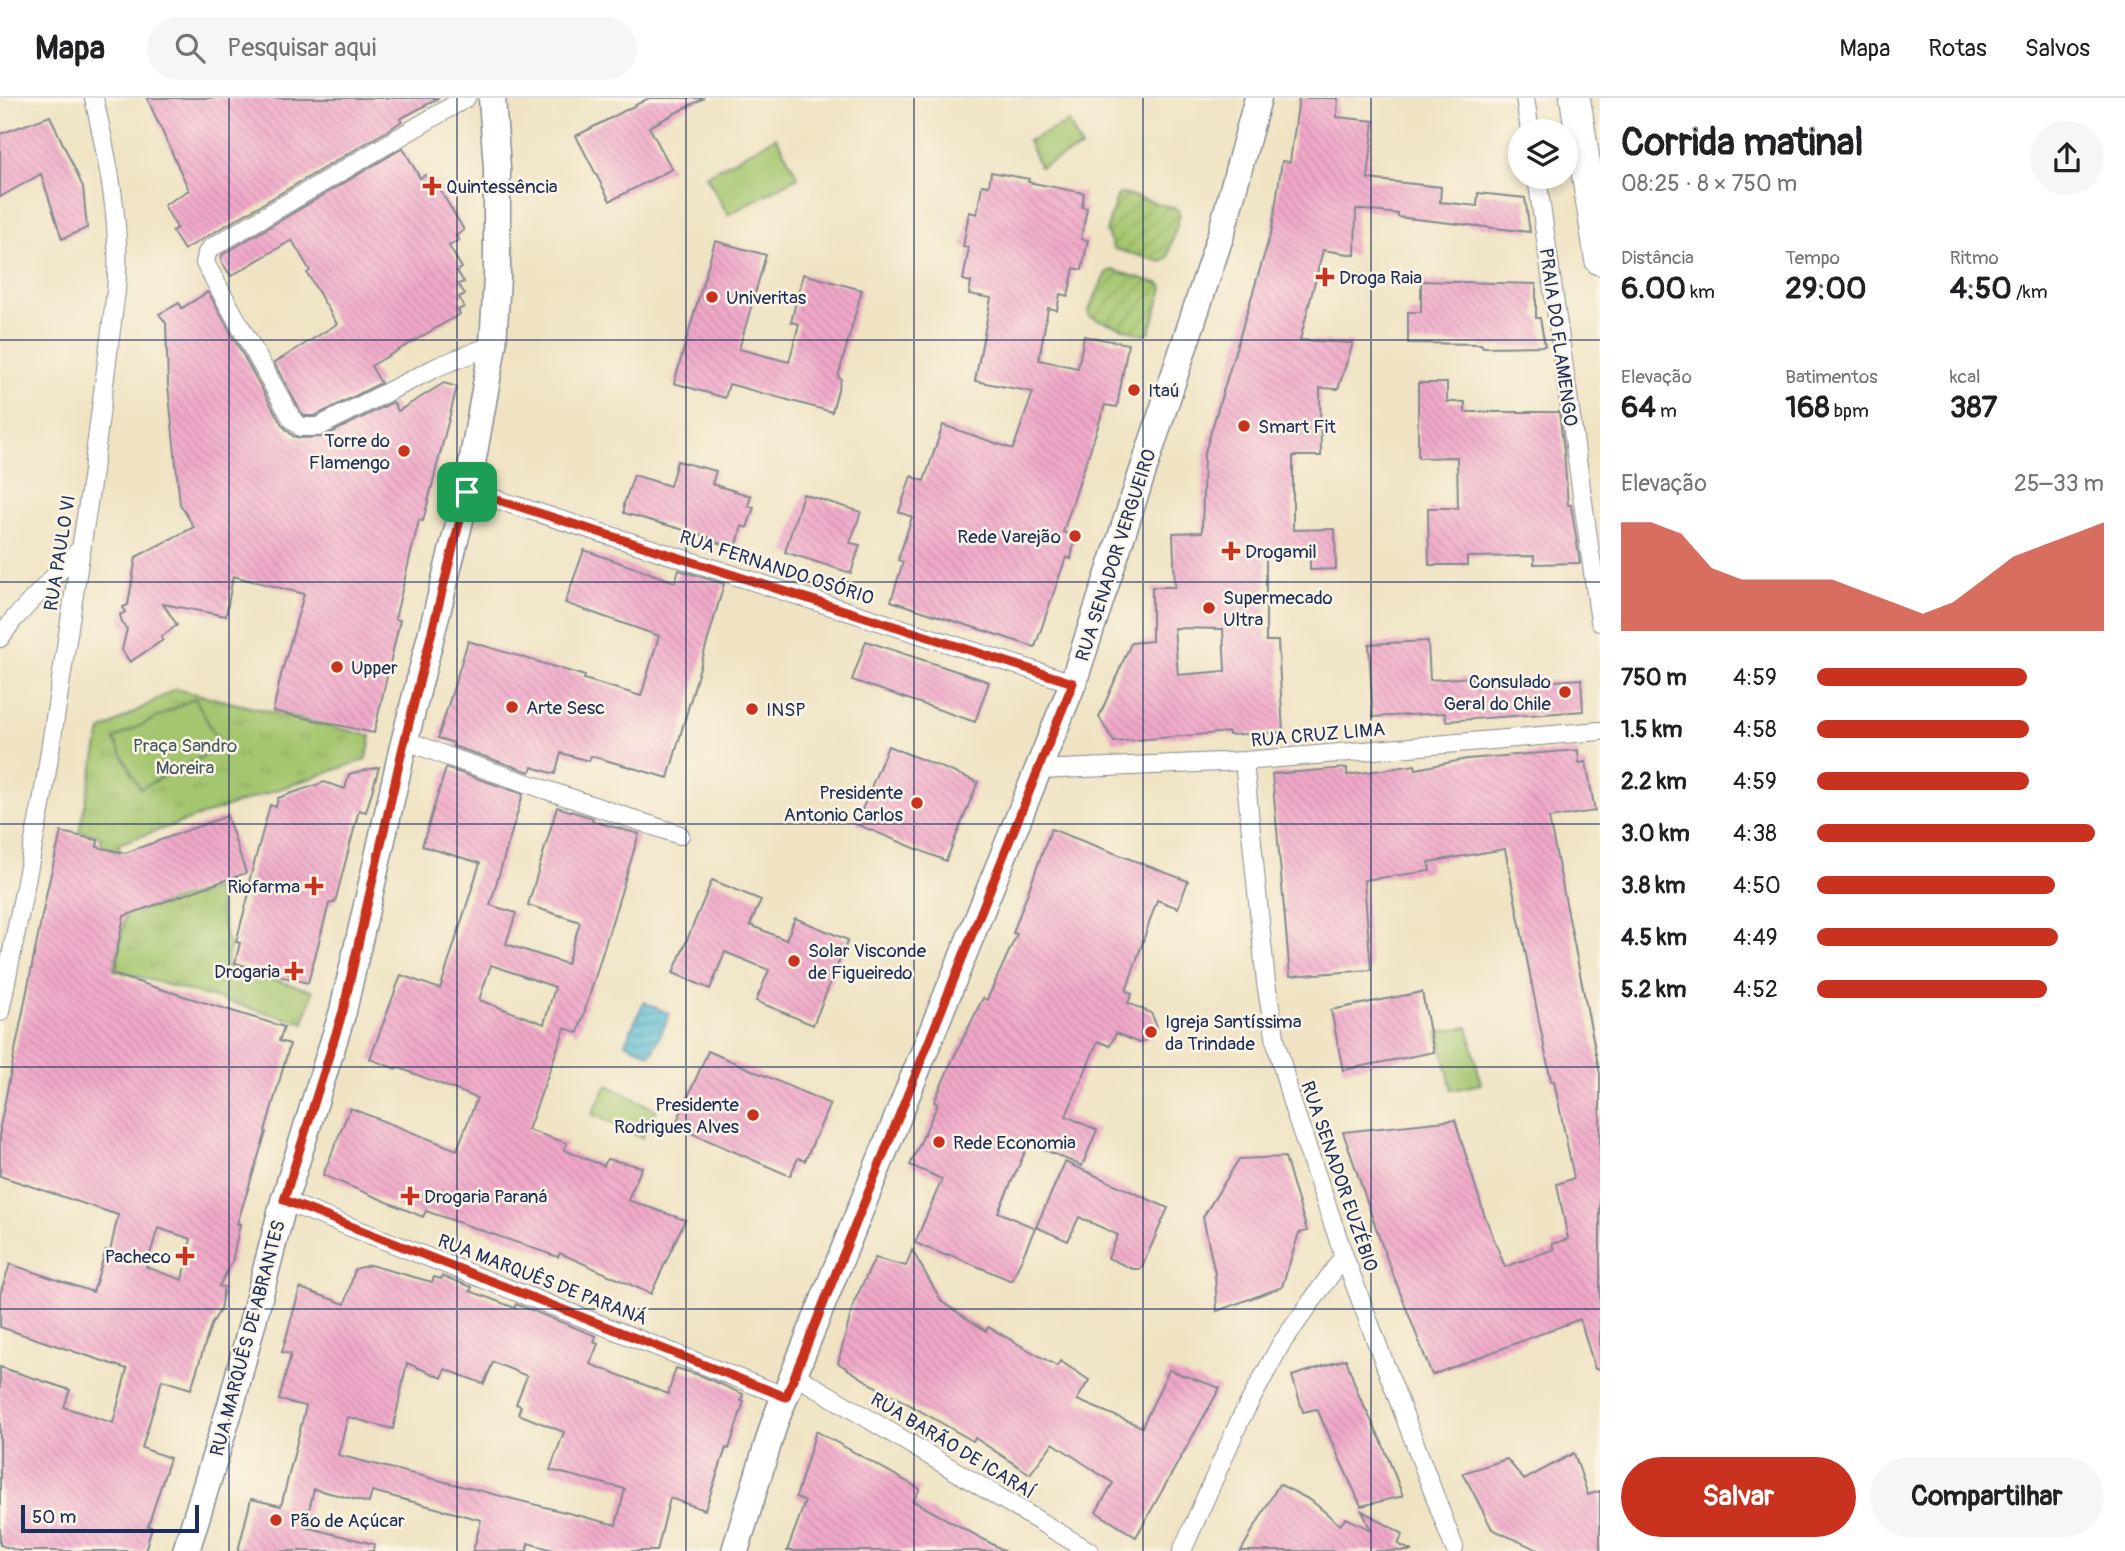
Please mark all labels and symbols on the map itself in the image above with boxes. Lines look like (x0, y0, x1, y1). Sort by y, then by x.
place label: Quintessência (446, 175, 558, 199)
marker: Quintessência (424, 178, 440, 194)
street label: PRAIA DO FLAMENGO (1534, 247, 1582, 428)
place label: Droga Raia (1339, 266, 1422, 290)
marker: Droga Raia (1317, 269, 1333, 285)
place label: Univeritas (726, 286, 807, 310)
marker: Univeritas (704, 289, 720, 305)
place label: Itaú (1148, 379, 1180, 403)
marker: Itaú (1126, 382, 1142, 398)
place label: Smart Fit (1258, 415, 1336, 439)
marker: Smart Fit (1236, 418, 1252, 434)
place label: Torre do Flamengo (309, 429, 390, 475)
marker: Torre do Flamengo (396, 443, 412, 459)
street label: RUA SENADOR VERGUEIRO (1070, 446, 1162, 664)
pin (437, 462, 497, 522)
street label: RUA PAULO VI (39, 494, 81, 613)
street label: RUA FERNANDO OSÓRIO (677, 525, 877, 611)
place label: Rede Varejão (957, 525, 1061, 549)
marker: Rede Varejão (1067, 528, 1083, 544)
place label: Drogamil (1245, 540, 1317, 564)
marker: Drogamil (1223, 543, 1239, 559)
place label: Supermecado Ultra (1223, 586, 1333, 632)
marker: Supermecado Ultra (1201, 600, 1217, 616)
place label: Upper (351, 656, 398, 680)
marker: Upper (329, 659, 345, 675)
place label: Consulado Geral do Chile (1443, 670, 1552, 716)
marker: Consulado Geral do Chile (1557, 684, 1573, 700)
place label: Arte Sesc (526, 696, 605, 720)
place label: INSP (766, 698, 806, 722)
marker: Arte Sesc (504, 699, 520, 715)
marker: INSP (744, 701, 760, 717)
street label: RUA CRUZ LIMA (1250, 717, 1386, 753)
park label: Praça Sandro Moreira (133, 734, 237, 780)
place label: Presidente Antonio Carlos (783, 781, 904, 827)
marker: Presidente Antonio Carlos (909, 795, 925, 811)
place label: Riofarma (227, 875, 300, 899)
marker: Riofarma (306, 878, 322, 894)
place label: Solar Visconde de Figueiredo (808, 939, 927, 985)
marker: Solar Visconde de Figueiredo (786, 953, 802, 969)
place label: Drogaria (214, 960, 280, 984)
marker: Drogaria (286, 963, 302, 979)
place label: Igreja Santíssima da Trindade (1165, 1010, 1302, 1056)
marker: Igreja Santíssima da Trindade (1143, 1024, 1159, 1040)
street label: RUA SENADOR EUZÉBIO (1295, 1078, 1383, 1275)
place label: Presidente Rodrigues Alves (614, 1093, 740, 1139)
marker: Presidente Rodrigues Alves (745, 1107, 761, 1123)
place label: Rede Economia (953, 1131, 1076, 1155)
marker: Rede Economia (931, 1134, 947, 1150)
place label: Drogaria Paraná (424, 1185, 547, 1209)
marker: Drogaria Paraná (402, 1188, 418, 1204)
street label: RUA MARQUÊS DE ABRANTES (205, 1218, 291, 1459)
street label: RUA MARQUÊS DE PARANÁ (434, 1229, 651, 1331)
place label: Pacheco (105, 1245, 171, 1269)
marker: Pacheco (177, 1248, 193, 1264)
street label: RUA BARÃO DE ICARAÍ (866, 1387, 1039, 1505)
scale bar (21, 1502, 200, 1534)
place label: Pão de Açúcar (290, 1509, 405, 1533)
marker: Pão de Açúcar (268, 1512, 284, 1528)

